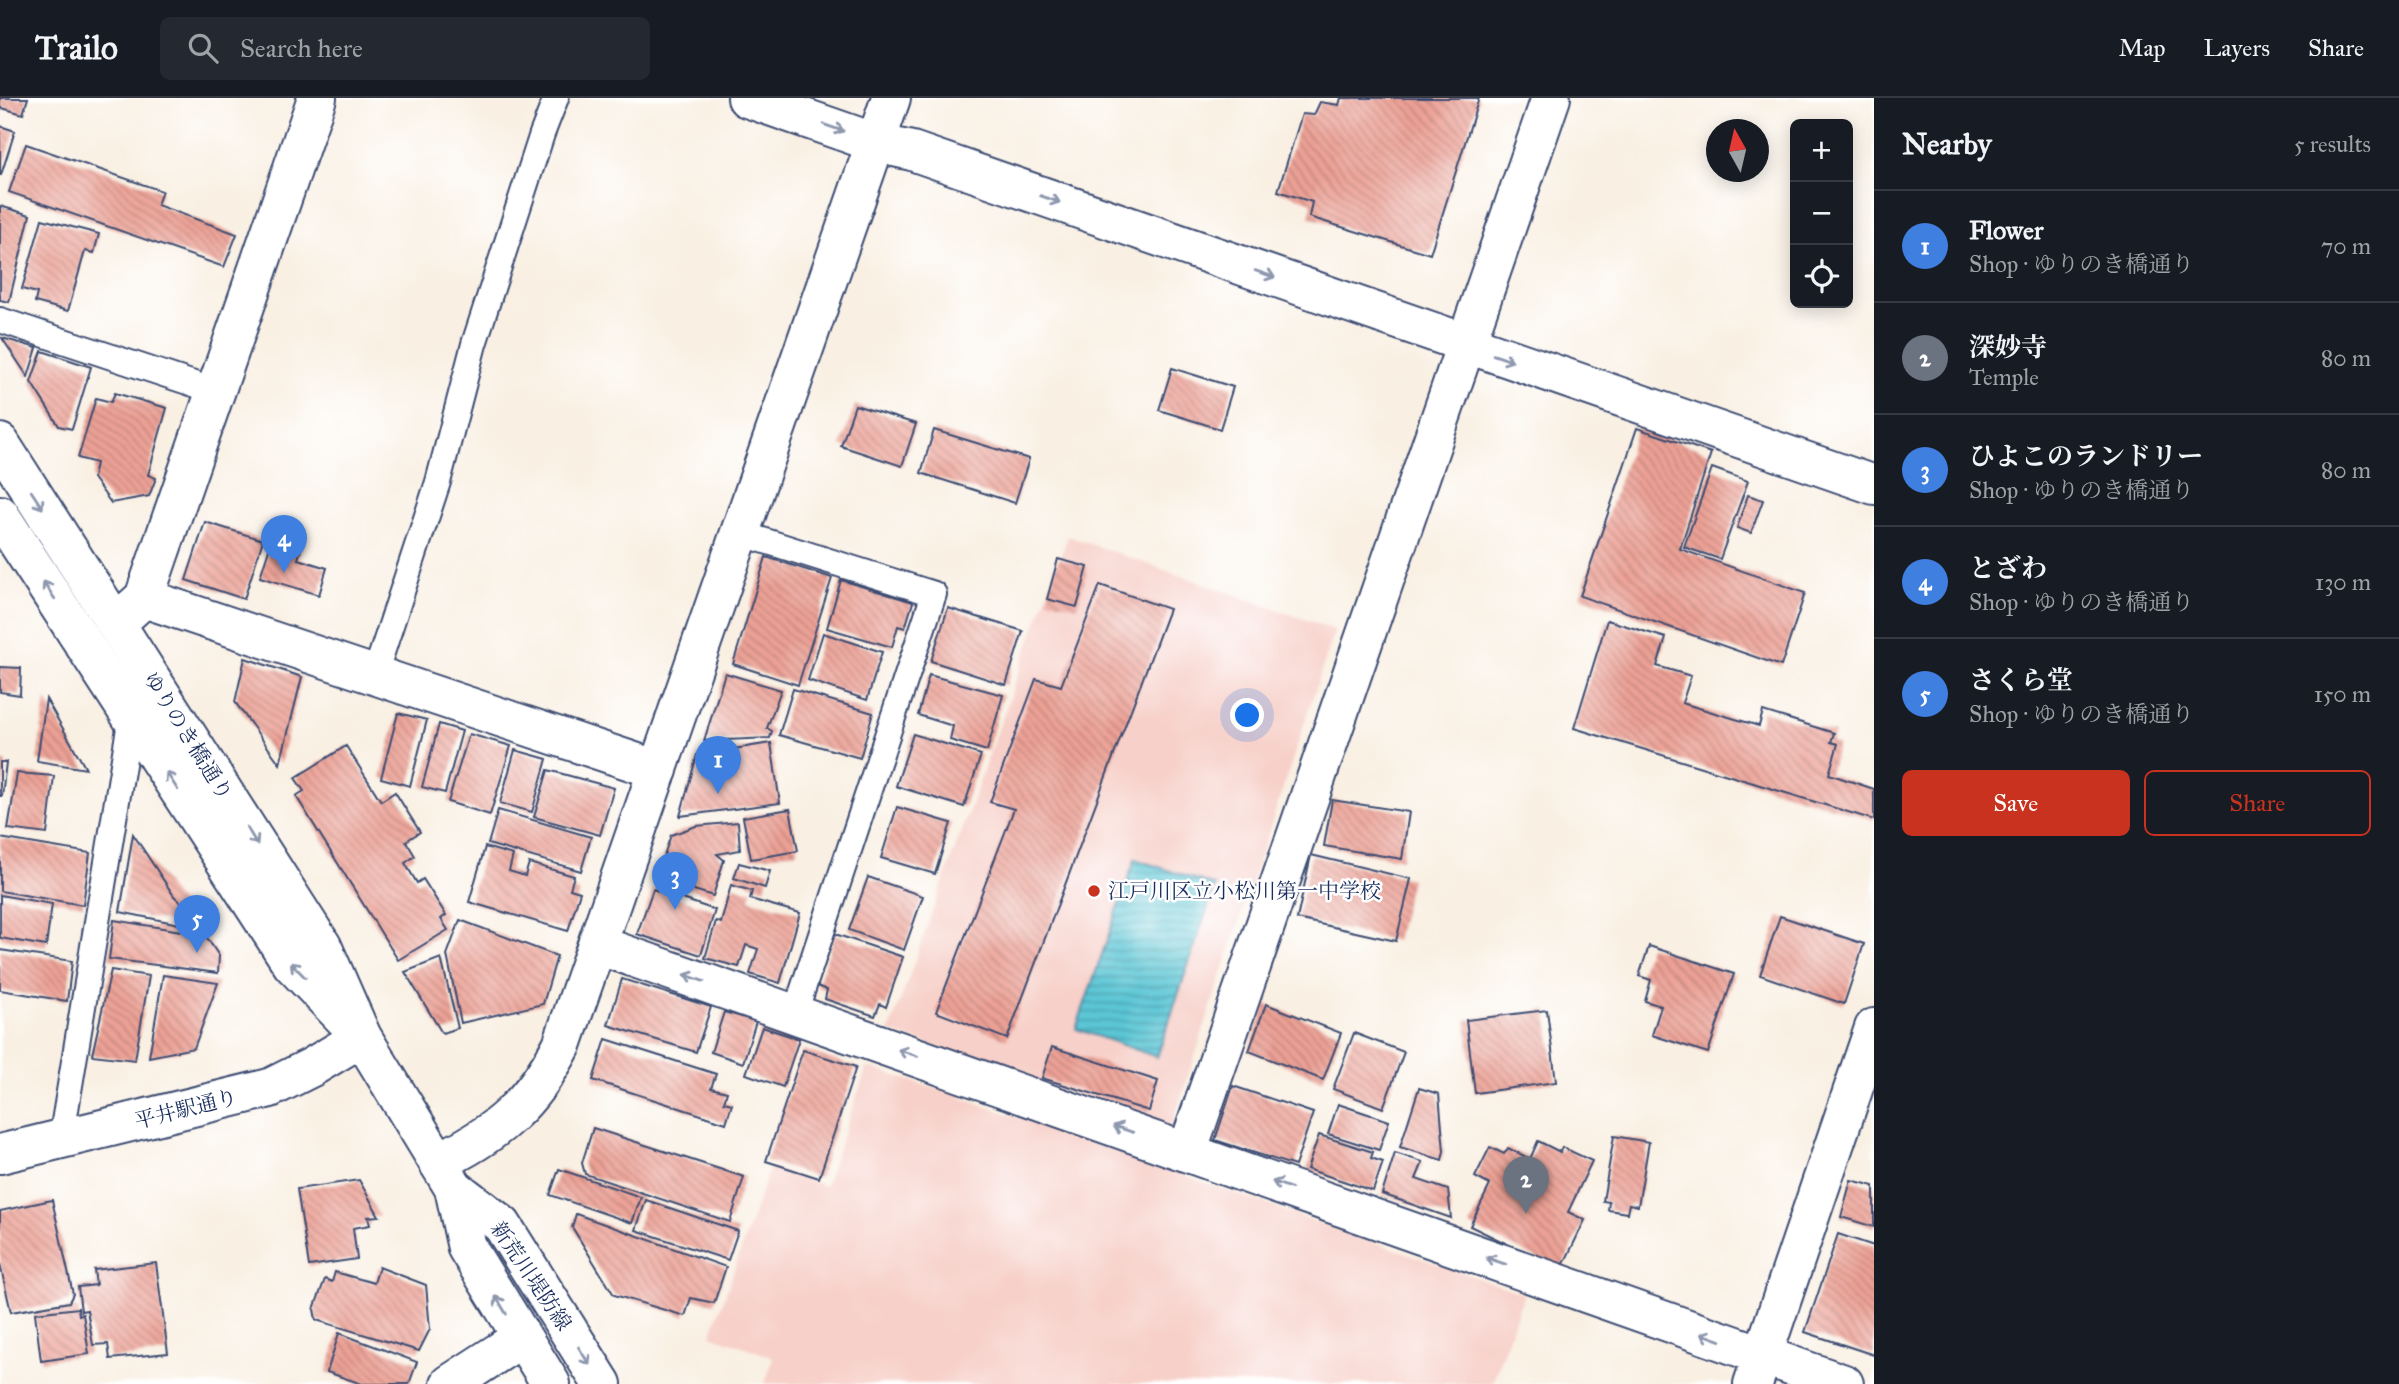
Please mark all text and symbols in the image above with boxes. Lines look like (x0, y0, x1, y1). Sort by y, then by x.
search box (160, 17, 650, 80)
text: Trailo (35, 28, 118, 68)
icon: search (184, 29, 222, 67)
text: Search here (240, 32, 363, 64)
text: Map (2119, 33, 2166, 63)
text: Layers (2204, 33, 2270, 63)
text: Share (2308, 33, 2364, 63)
north arrow (1706, 119, 1769, 182)
map controls (1790, 119, 1853, 308)
button: + (1790, 119, 1853, 182)
one-way arrow (823, 123, 845, 135)
text: Nearby (1902, 126, 1992, 162)
text: 5 results (2294, 130, 2371, 158)
button: − (1790, 182, 1853, 245)
one-way arrow (1039, 194, 1061, 206)
text: Flower (1969, 214, 2044, 246)
text: 1 (1920, 232, 1930, 260)
text: 70 m (2321, 232, 2371, 260)
button: locate (1790, 245, 1853, 308)
text: Shop · ゆりのき橋通り (1969, 250, 2194, 278)
one-way arrow (1253, 269, 1275, 281)
text: 深妙寺 (1969, 331, 2047, 363)
text: 2 (1919, 344, 1931, 372)
text: 80 m (2321, 344, 2371, 372)
one-way arrow (1491, 353, 1513, 365)
text: Temple (1969, 363, 2039, 391)
text: ひよこのランドリー (1969, 440, 2203, 472)
text: 3 (1920, 456, 1930, 484)
text: 80 m (2321, 456, 2371, 484)
text: Shop · ゆりのき橋通り (1969, 476, 2194, 504)
one-way arrow (30, 490, 44, 510)
pin: 4 (261, 515, 307, 573)
text: とざわ (1969, 552, 2047, 584)
text: 4 (1919, 568, 1931, 596)
text: 130 m (2315, 568, 2371, 596)
one-way arrow (41, 580, 55, 600)
text: Shop · ゆりのき橋通り (1969, 588, 2194, 616)
text: さくら堂 (1969, 664, 2073, 696)
street label: ゆりのき橋通り (138, 667, 238, 805)
text: 5 (1920, 680, 1930, 708)
text: 150 m (2314, 680, 2371, 708)
your location (1230, 698, 1264, 732)
text: Shop · ゆりのき橋通り (1969, 700, 2194, 728)
pin: 1 (695, 736, 741, 794)
button: Save (1902, 770, 2130, 836)
button: Share (2144, 770, 2371, 836)
one-way arrow (165, 771, 179, 791)
one-way arrow (246, 826, 260, 846)
pin: 3 (652, 852, 698, 910)
place label: 江戸川区立小松川第一中学校 (1108, 878, 1381, 904)
marker: 江戸川区立小松川第一中学校 (1086, 883, 1102, 899)
pin: 5 (174, 895, 220, 953)
one-way arrow (290, 962, 307, 979)
one-way arrow (683, 971, 705, 983)
one-way arrow (898, 1046, 920, 1058)
street label: 平井駅通り (132, 1084, 240, 1134)
one-way arrow (1112, 1122, 1134, 1135)
pin: 2 (1503, 1156, 1549, 1214)
one-way arrow (1271, 1178, 1293, 1190)
street label: 新荒川堤防線 (485, 1217, 577, 1335)
one-way arrow (1485, 1254, 1507, 1267)
one-way arrow (494, 1296, 508, 1316)
one-way arrow (1700, 1330, 1722, 1342)
one-way arrow (578, 1345, 592, 1365)

